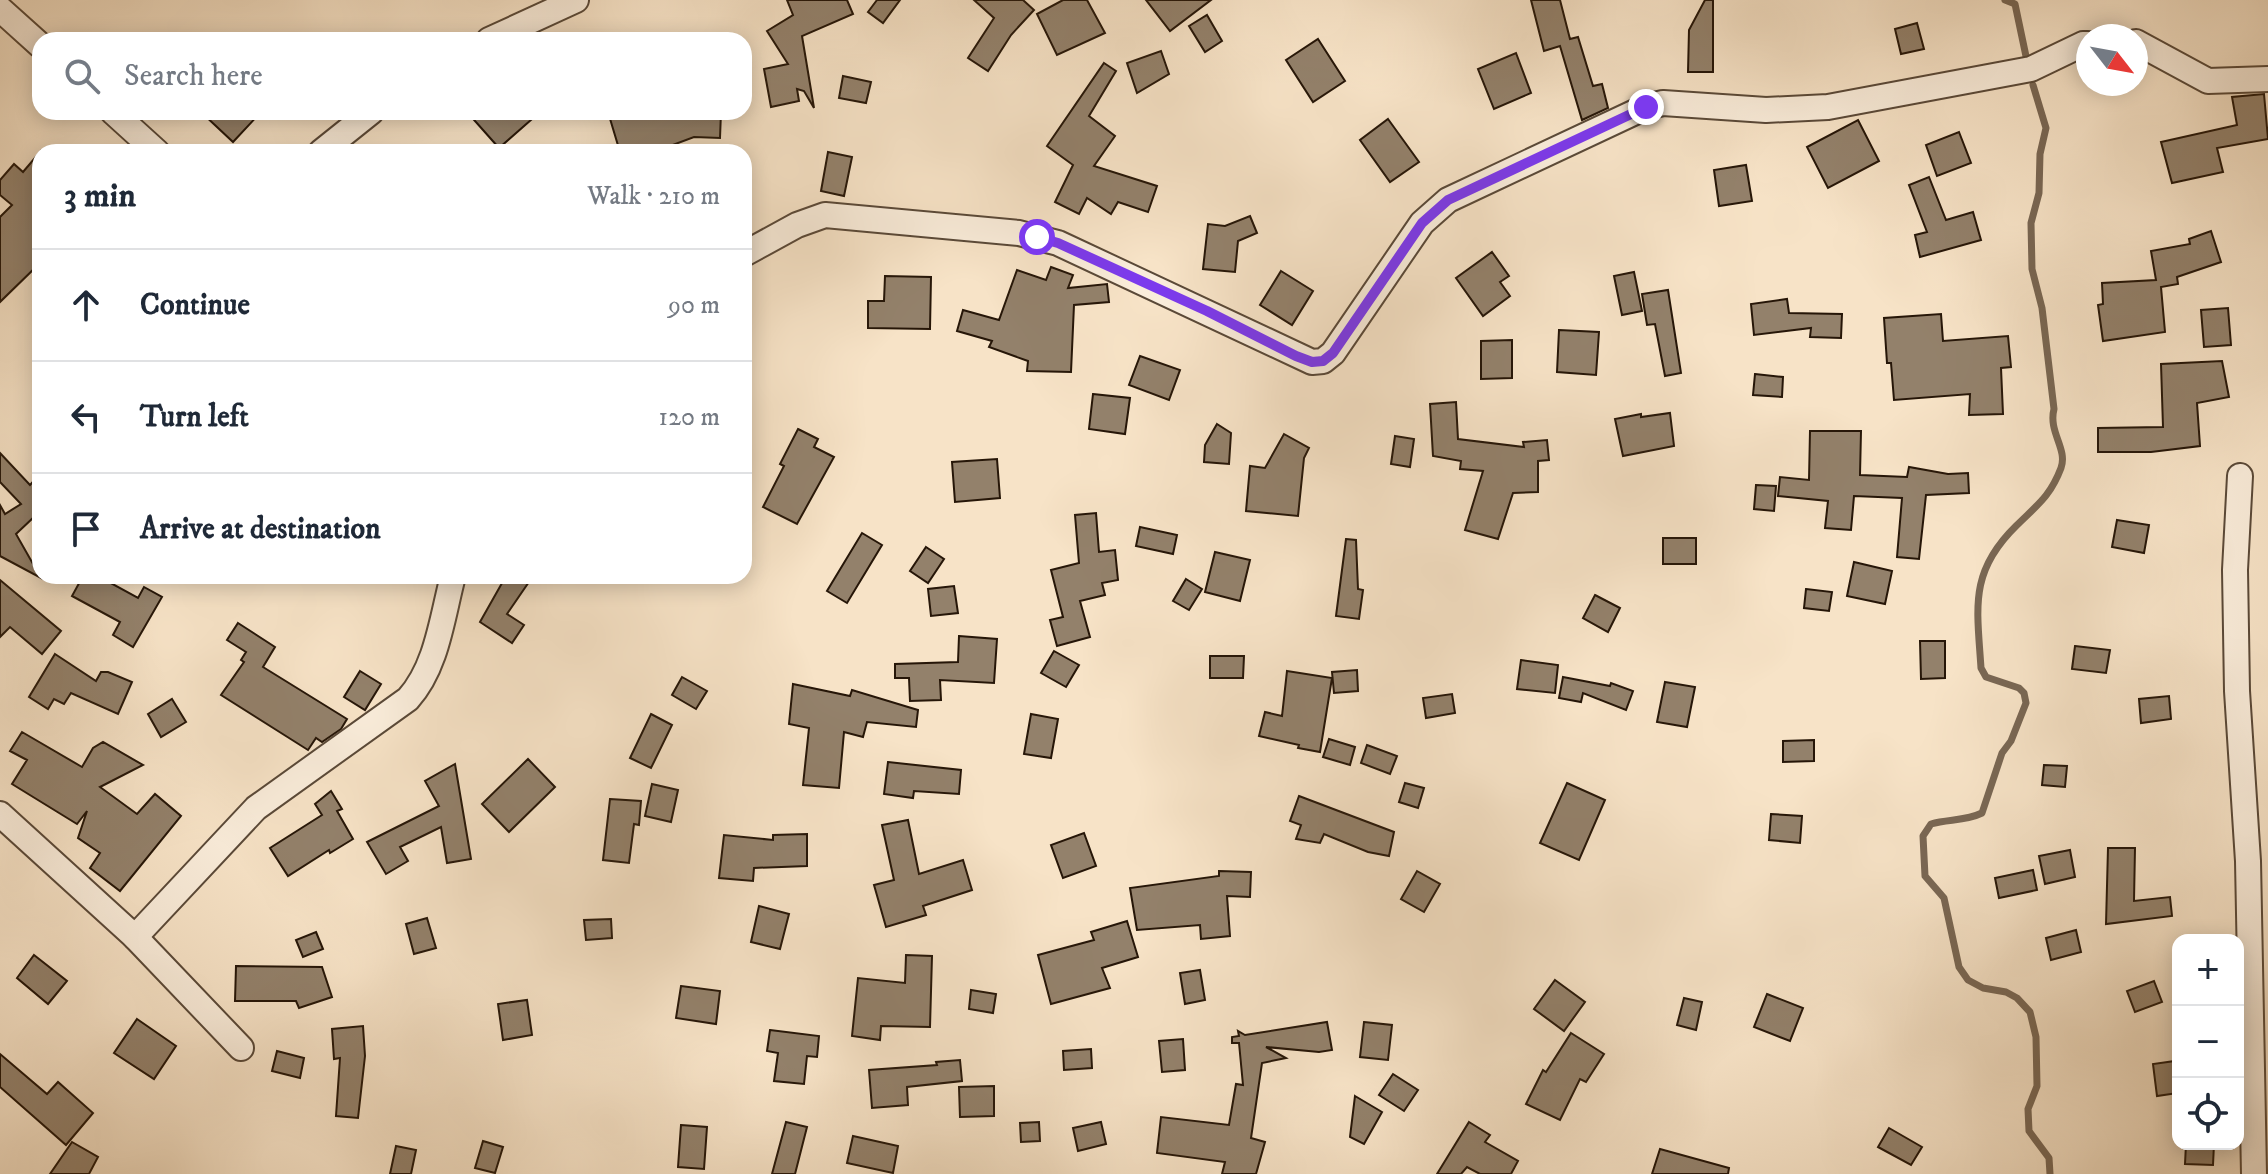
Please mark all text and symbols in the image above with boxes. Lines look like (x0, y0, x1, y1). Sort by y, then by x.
north arrow (2076, 24, 2148, 96)
search box (32, 32, 752, 120)
icon: search (60, 54, 104, 98)
text: Search here (124, 58, 263, 95)
route end (1628, 89, 1664, 125)
text: 3 min (64, 175, 136, 217)
text: Walk · 210 m (587, 180, 720, 213)
route start (1019, 219, 1055, 255)
icon: ahead (64, 283, 108, 327)
text: Continue (140, 287, 250, 324)
text: 90 m (668, 289, 720, 322)
icon: left (64, 395, 108, 439)
text: Turn left (140, 399, 249, 436)
text: 120 m (659, 401, 720, 434)
icon: arrive (64, 507, 108, 551)
text: Arrive at destination (140, 511, 381, 548)
map controls (2172, 934, 2244, 1150)
button: + (2172, 934, 2244, 1006)
button: − (2172, 1006, 2244, 1078)
button: locate (2172, 1078, 2244, 1150)

